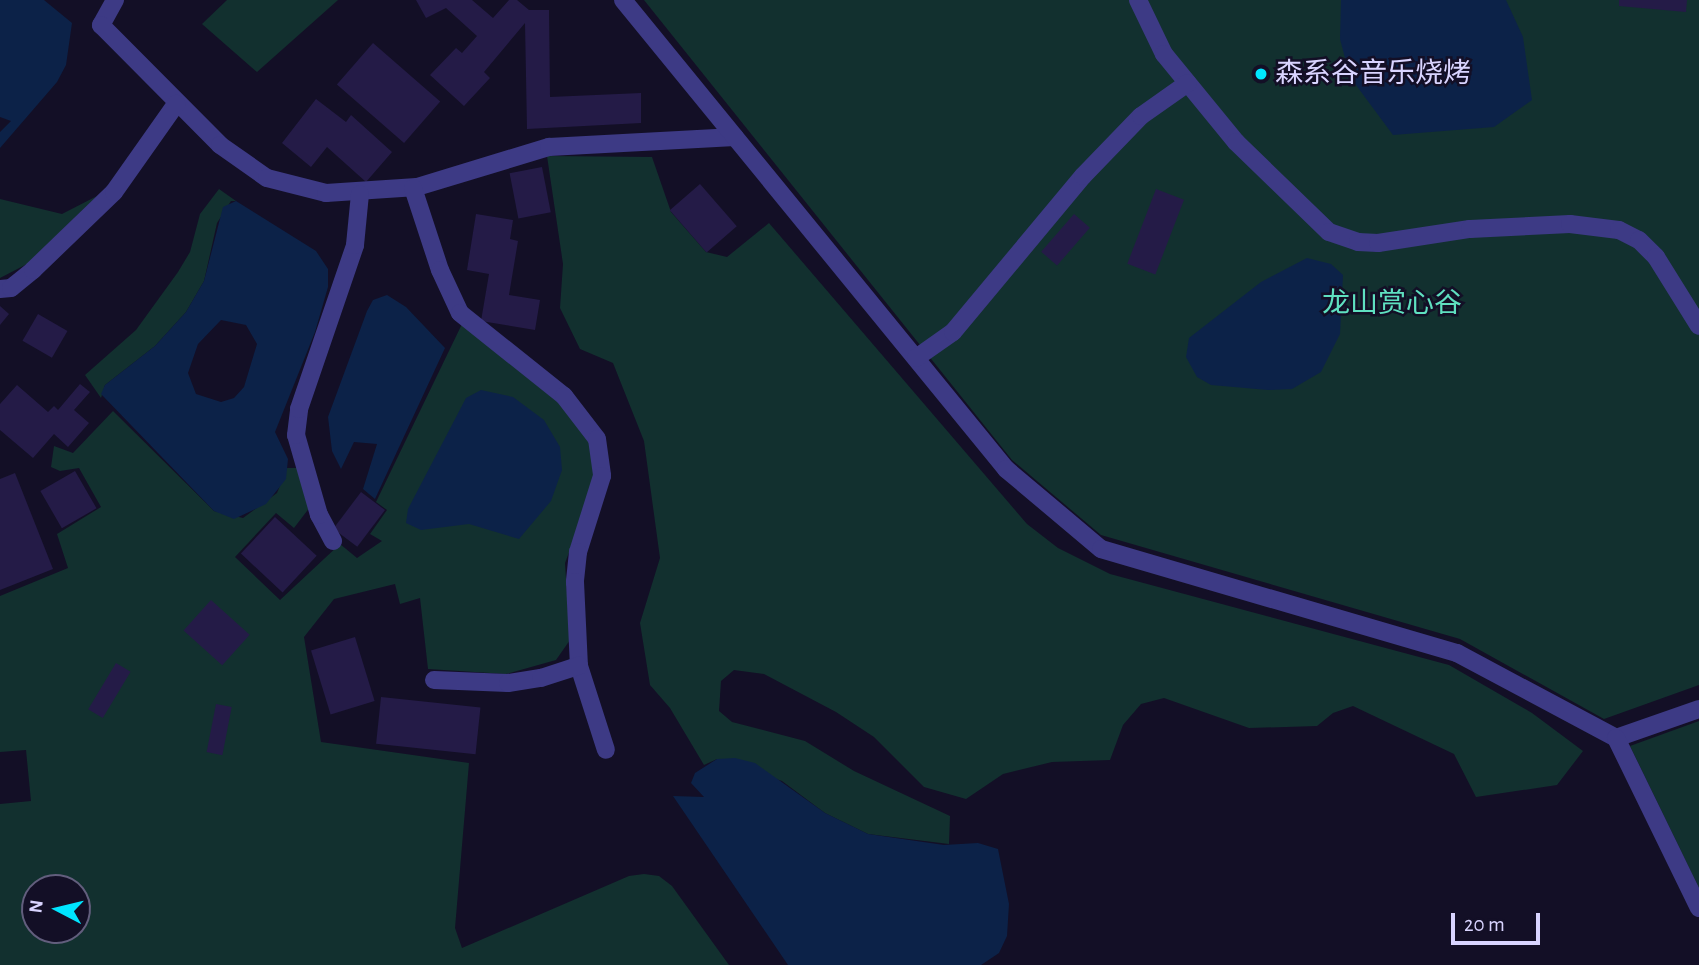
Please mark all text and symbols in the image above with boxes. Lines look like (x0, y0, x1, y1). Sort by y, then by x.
place label: 森系谷音乐烧烤 (1275, 57, 1471, 91)
marker: 森系谷音乐烧烤 (1253, 66, 1269, 82)
park label: 龙山赏心谷 (1322, 287, 1462, 321)
north arrow (21, 874, 91, 944)
scale bar (1454, 898, 1543, 942)
text: N (26, 899, 47, 914)
text: 20 m (1464, 914, 1505, 935)

